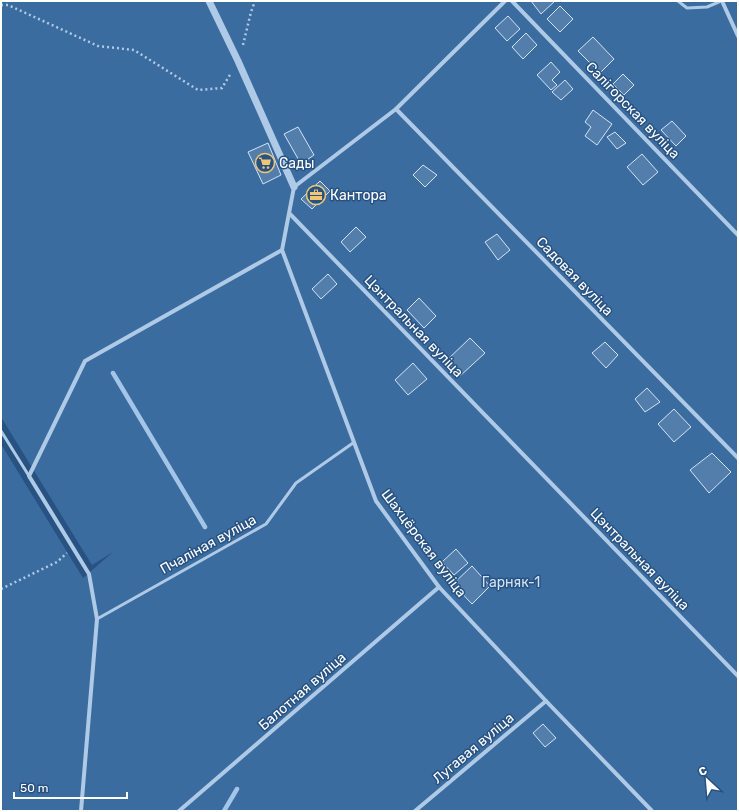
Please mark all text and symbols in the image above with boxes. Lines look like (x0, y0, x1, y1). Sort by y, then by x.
street label: Салігорская вуліца (582, 58, 683, 162)
supermarket icon: Сады (254, 152, 276, 174)
place label: Сады (279, 155, 314, 172)
office icon: Кантора (305, 184, 327, 206)
place label: Кантора (330, 187, 387, 204)
street label: Садовая вуліца (533, 233, 617, 319)
street label: Цэнтральная вуліца (361, 272, 467, 381)
street label: Шахцёрская вуліца (378, 486, 470, 601)
street label: Цэнтральная вуліца (587, 505, 693, 614)
street label: Пчаліная вуліца (157, 511, 259, 578)
park label: Гарняк-1 (482, 574, 540, 591)
street label: Балотная вуліца (255, 649, 350, 734)
street label: Лугавая вуліца (429, 709, 517, 787)
north arrow (687, 760, 727, 800)
text: С (697, 764, 709, 779)
scale bar (14, 774, 127, 800)
text: 50 m (20, 781, 48, 795)

